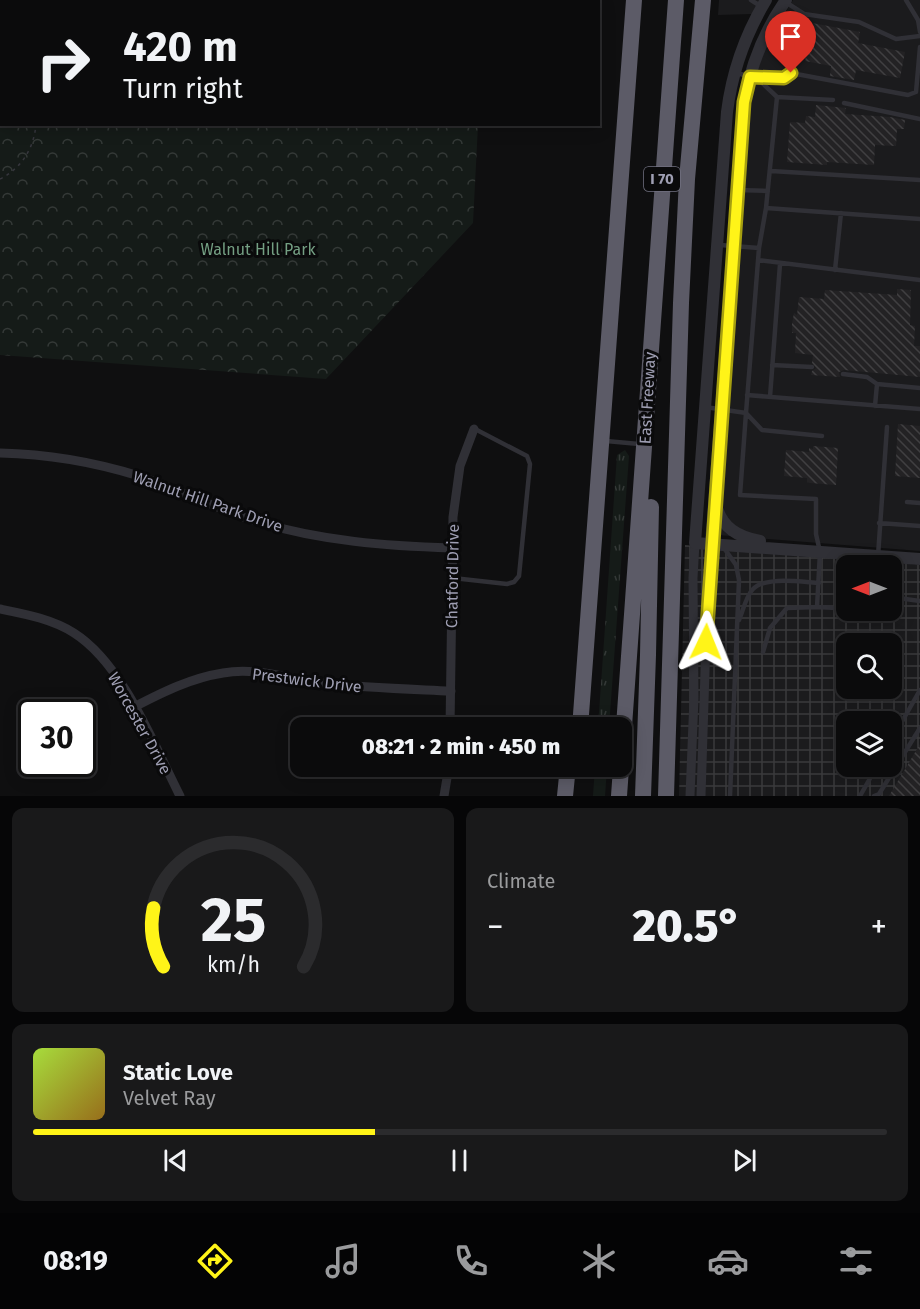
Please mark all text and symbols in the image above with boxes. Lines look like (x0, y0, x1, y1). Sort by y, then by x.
pin (765, 11, 816, 73)
icon: arrive (774, 20, 807, 53)
text: 420 m (123, 22, 238, 72)
icon: right (24, 24, 102, 102)
text: Turn right (123, 73, 243, 105)
road number: I 70 (644, 167, 680, 191)
park label: Walnut Hill Park (200, 240, 316, 259)
street label: East Freeway (636, 351, 659, 445)
street label: Walnut Hill Park Drive (131, 467, 285, 536)
street label: Chatford Drive (442, 524, 463, 628)
north arrow (836, 555, 902, 621)
map controls (836, 555, 902, 777)
position arrow (674, 610, 738, 674)
button: search (836, 633, 902, 699)
street label: Prestwick Drive (251, 664, 363, 697)
street label: Worcester Drive (104, 669, 175, 778)
speed limit sign: 30 (18, 699, 96, 777)
button: layers (836, 711, 902, 777)
text: 08:21 · 2 min · 450 m (362, 733, 560, 760)
text: Climate (487, 869, 555, 893)
text: 25 (200, 883, 266, 958)
text: 20.5° (632, 899, 742, 953)
text: − (487, 907, 504, 947)
text: + (871, 907, 887, 947)
text: km/h (206, 952, 260, 978)
text: Static Love (123, 1059, 233, 1086)
text: Velvet Ray (123, 1086, 216, 1110)
icon: previous (159, 1144, 192, 1177)
icon: pause (443, 1144, 476, 1177)
icon: next (728, 1144, 761, 1177)
icon: directions (194, 1240, 236, 1282)
icon: music (322, 1240, 364, 1282)
icon: phone (450, 1240, 492, 1282)
icon: climate (578, 1240, 620, 1282)
icon: car (707, 1240, 749, 1282)
icon: filters (835, 1240, 877, 1282)
text: 08:19 (43, 1245, 108, 1277)

